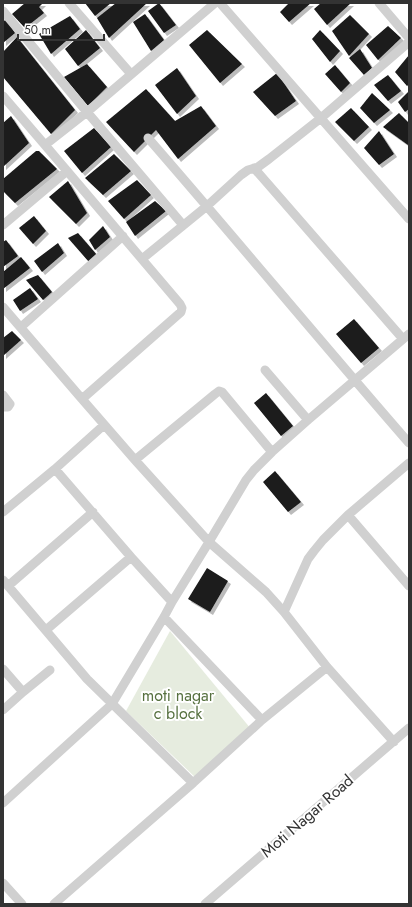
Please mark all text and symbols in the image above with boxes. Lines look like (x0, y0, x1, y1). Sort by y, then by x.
scale bar (18, 16, 104, 42)
text: 50 m (24, 21, 51, 39)
park label: moti nagar c block (142, 684, 215, 725)
street label: Moti Nagar Road (256, 769, 358, 863)

